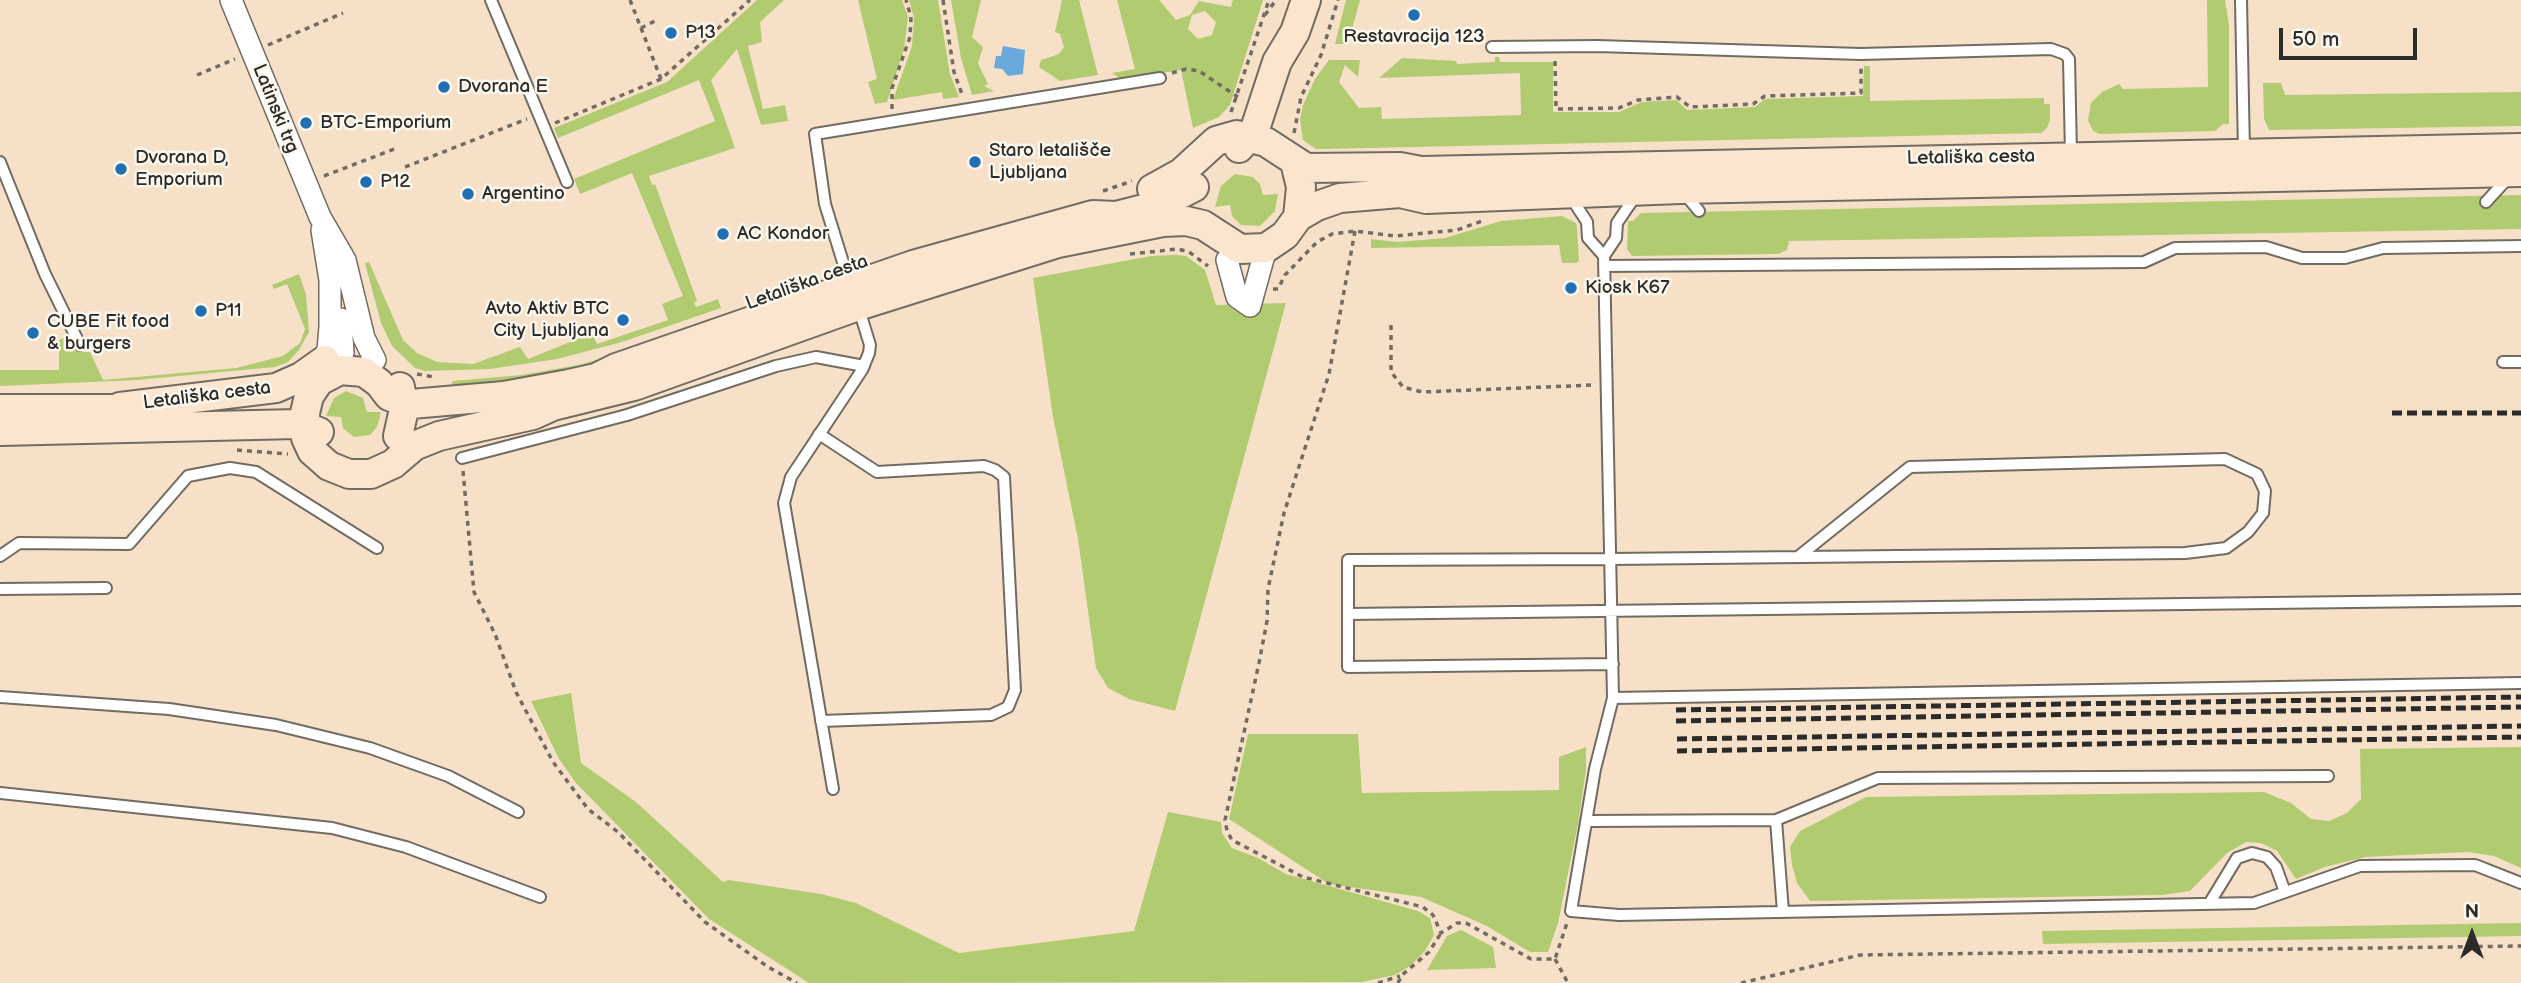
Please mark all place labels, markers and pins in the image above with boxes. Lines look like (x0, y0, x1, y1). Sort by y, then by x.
marker: Restavracija 123 (1406, 7, 1422, 23)
place label: P13 (685, 22, 716, 44)
marker: P13 (663, 25, 679, 41)
place label: Restavracija 123 (1343, 26, 1485, 48)
place label: Dvorana E (458, 76, 548, 98)
marker: Dvorana E (436, 79, 452, 95)
place label: BTC-Emporium (320, 112, 451, 134)
marker: BTC-Emporium (298, 115, 314, 131)
place label: Staro letališče Ljubljana (989, 140, 1111, 184)
place label: Dvorana D, Emporium (135, 147, 228, 191)
marker: Staro letališče Ljubljana (967, 154, 983, 170)
marker: Dvorana D, Emporium (113, 161, 129, 177)
place label: P12 (380, 171, 411, 193)
marker: P12 (358, 174, 374, 190)
place label: Argentino (482, 183, 565, 205)
marker: Argentino (460, 186, 476, 202)
place label: AC Kondor (737, 223, 829, 245)
marker: AC Kondor (715, 226, 731, 242)
place label: Kiosk K67 (1585, 277, 1670, 299)
marker: Kiosk K67 (1563, 280, 1579, 296)
place label: Avto Aktiv BTC City Ljubljana (486, 298, 609, 342)
place label: P11 (215, 300, 242, 322)
marker: P11 (193, 303, 209, 319)
place label: CUBE Fit food & burgers (47, 311, 169, 355)
marker: Avto Aktiv BTC City Ljubljana (615, 312, 631, 328)
marker: CUBE Fit food & burgers (25, 325, 41, 341)

